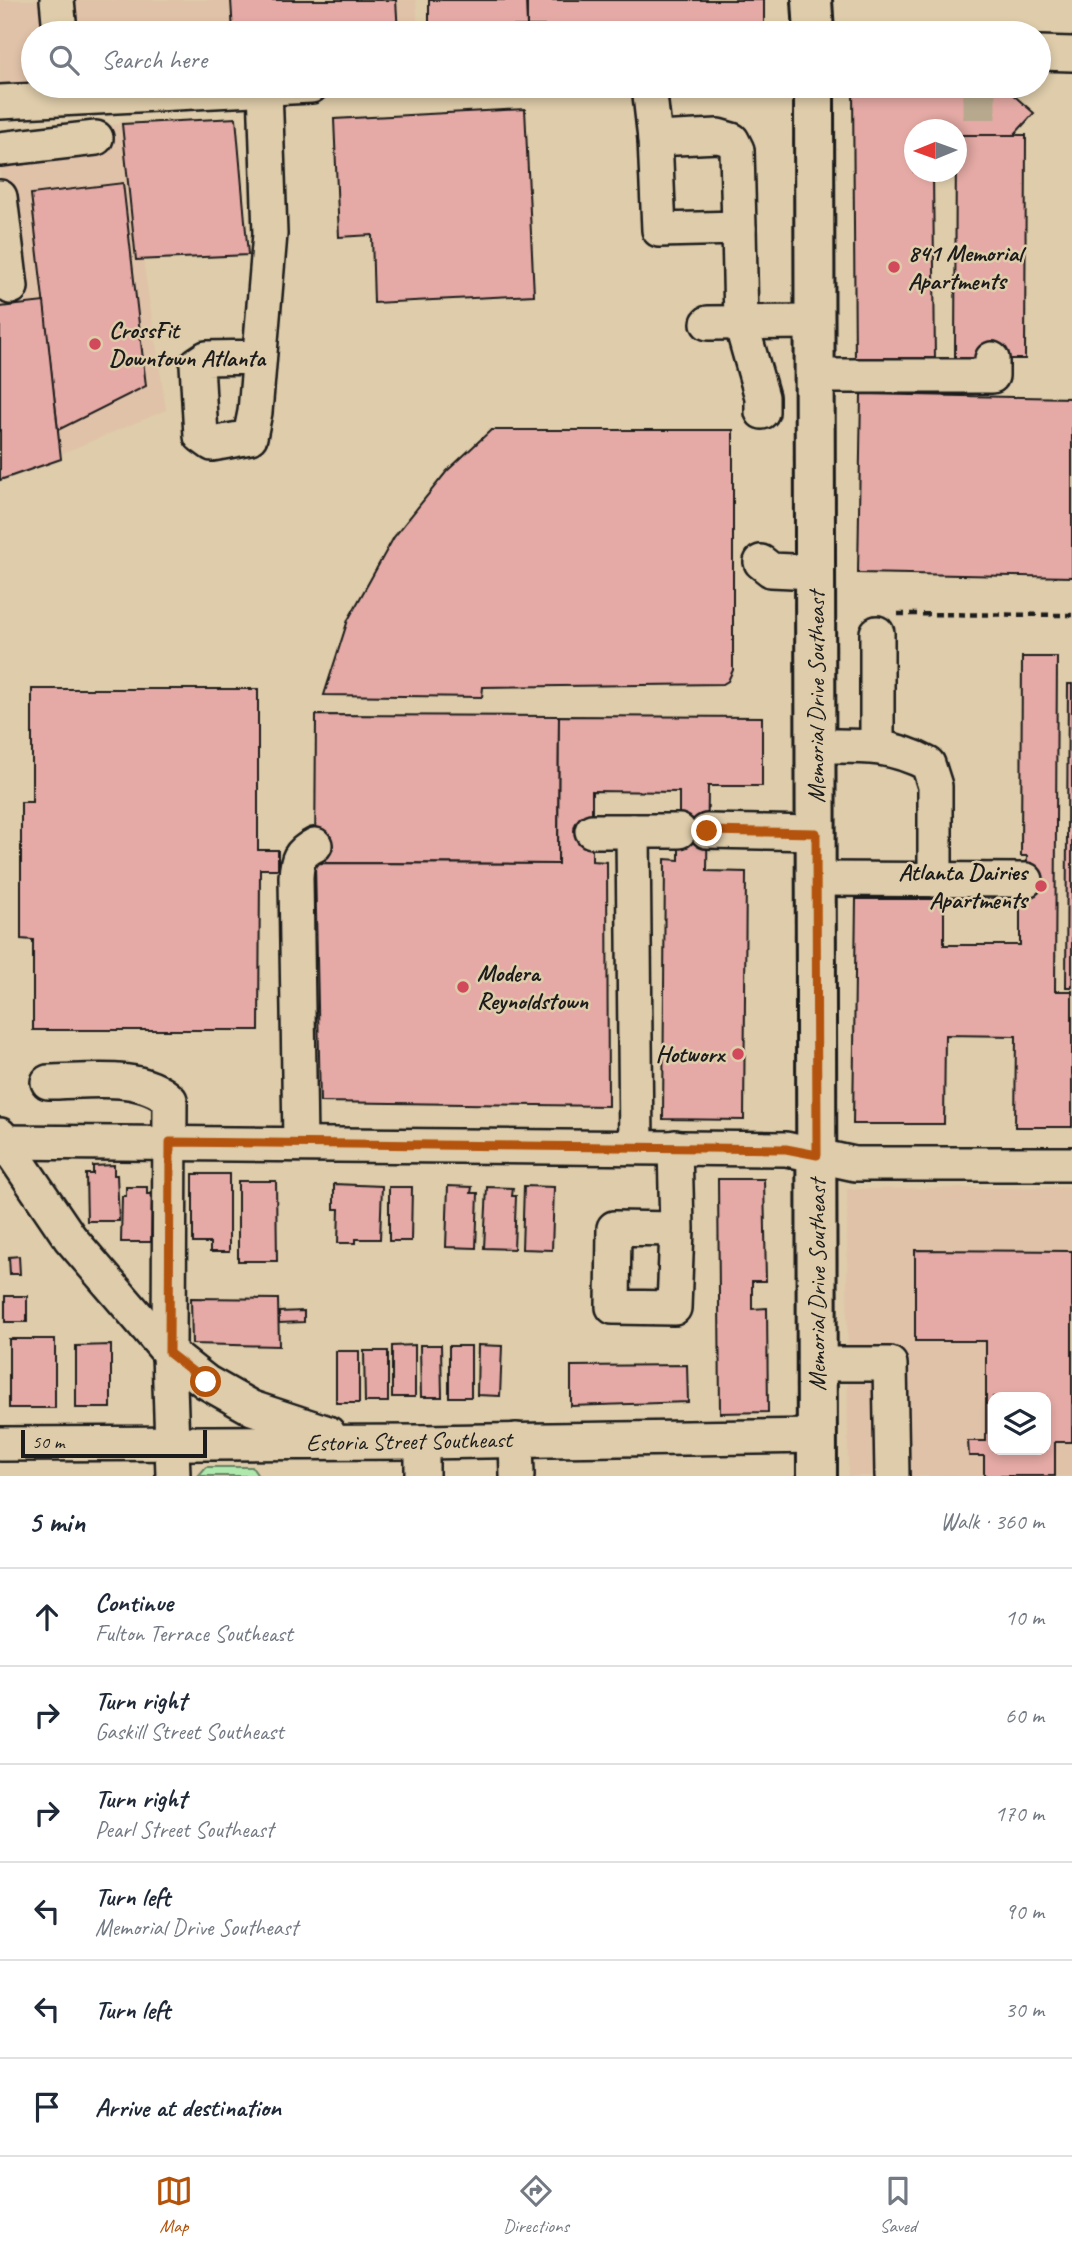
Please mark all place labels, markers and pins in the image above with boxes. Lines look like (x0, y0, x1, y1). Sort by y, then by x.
place label: 841 Memorial Apartments (908, 238, 1027, 296)
marker: 841 Memorial Apartments (886, 259, 902, 275)
place label: CrossFit Downtown Atlanta (109, 315, 267, 373)
marker: CrossFit Downtown Atlanta (87, 336, 103, 352)
place label: Atlanta Dairies Apartments (899, 857, 1030, 915)
marker: Atlanta Dairies Apartments (1033, 878, 1049, 894)
place label: Modera Reynoldstown (477, 958, 589, 1016)
marker: Modera Reynoldstown (455, 979, 471, 995)
place label: Hotworx (656, 1039, 726, 1069)
marker: Hotworx (730, 1046, 746, 1062)

